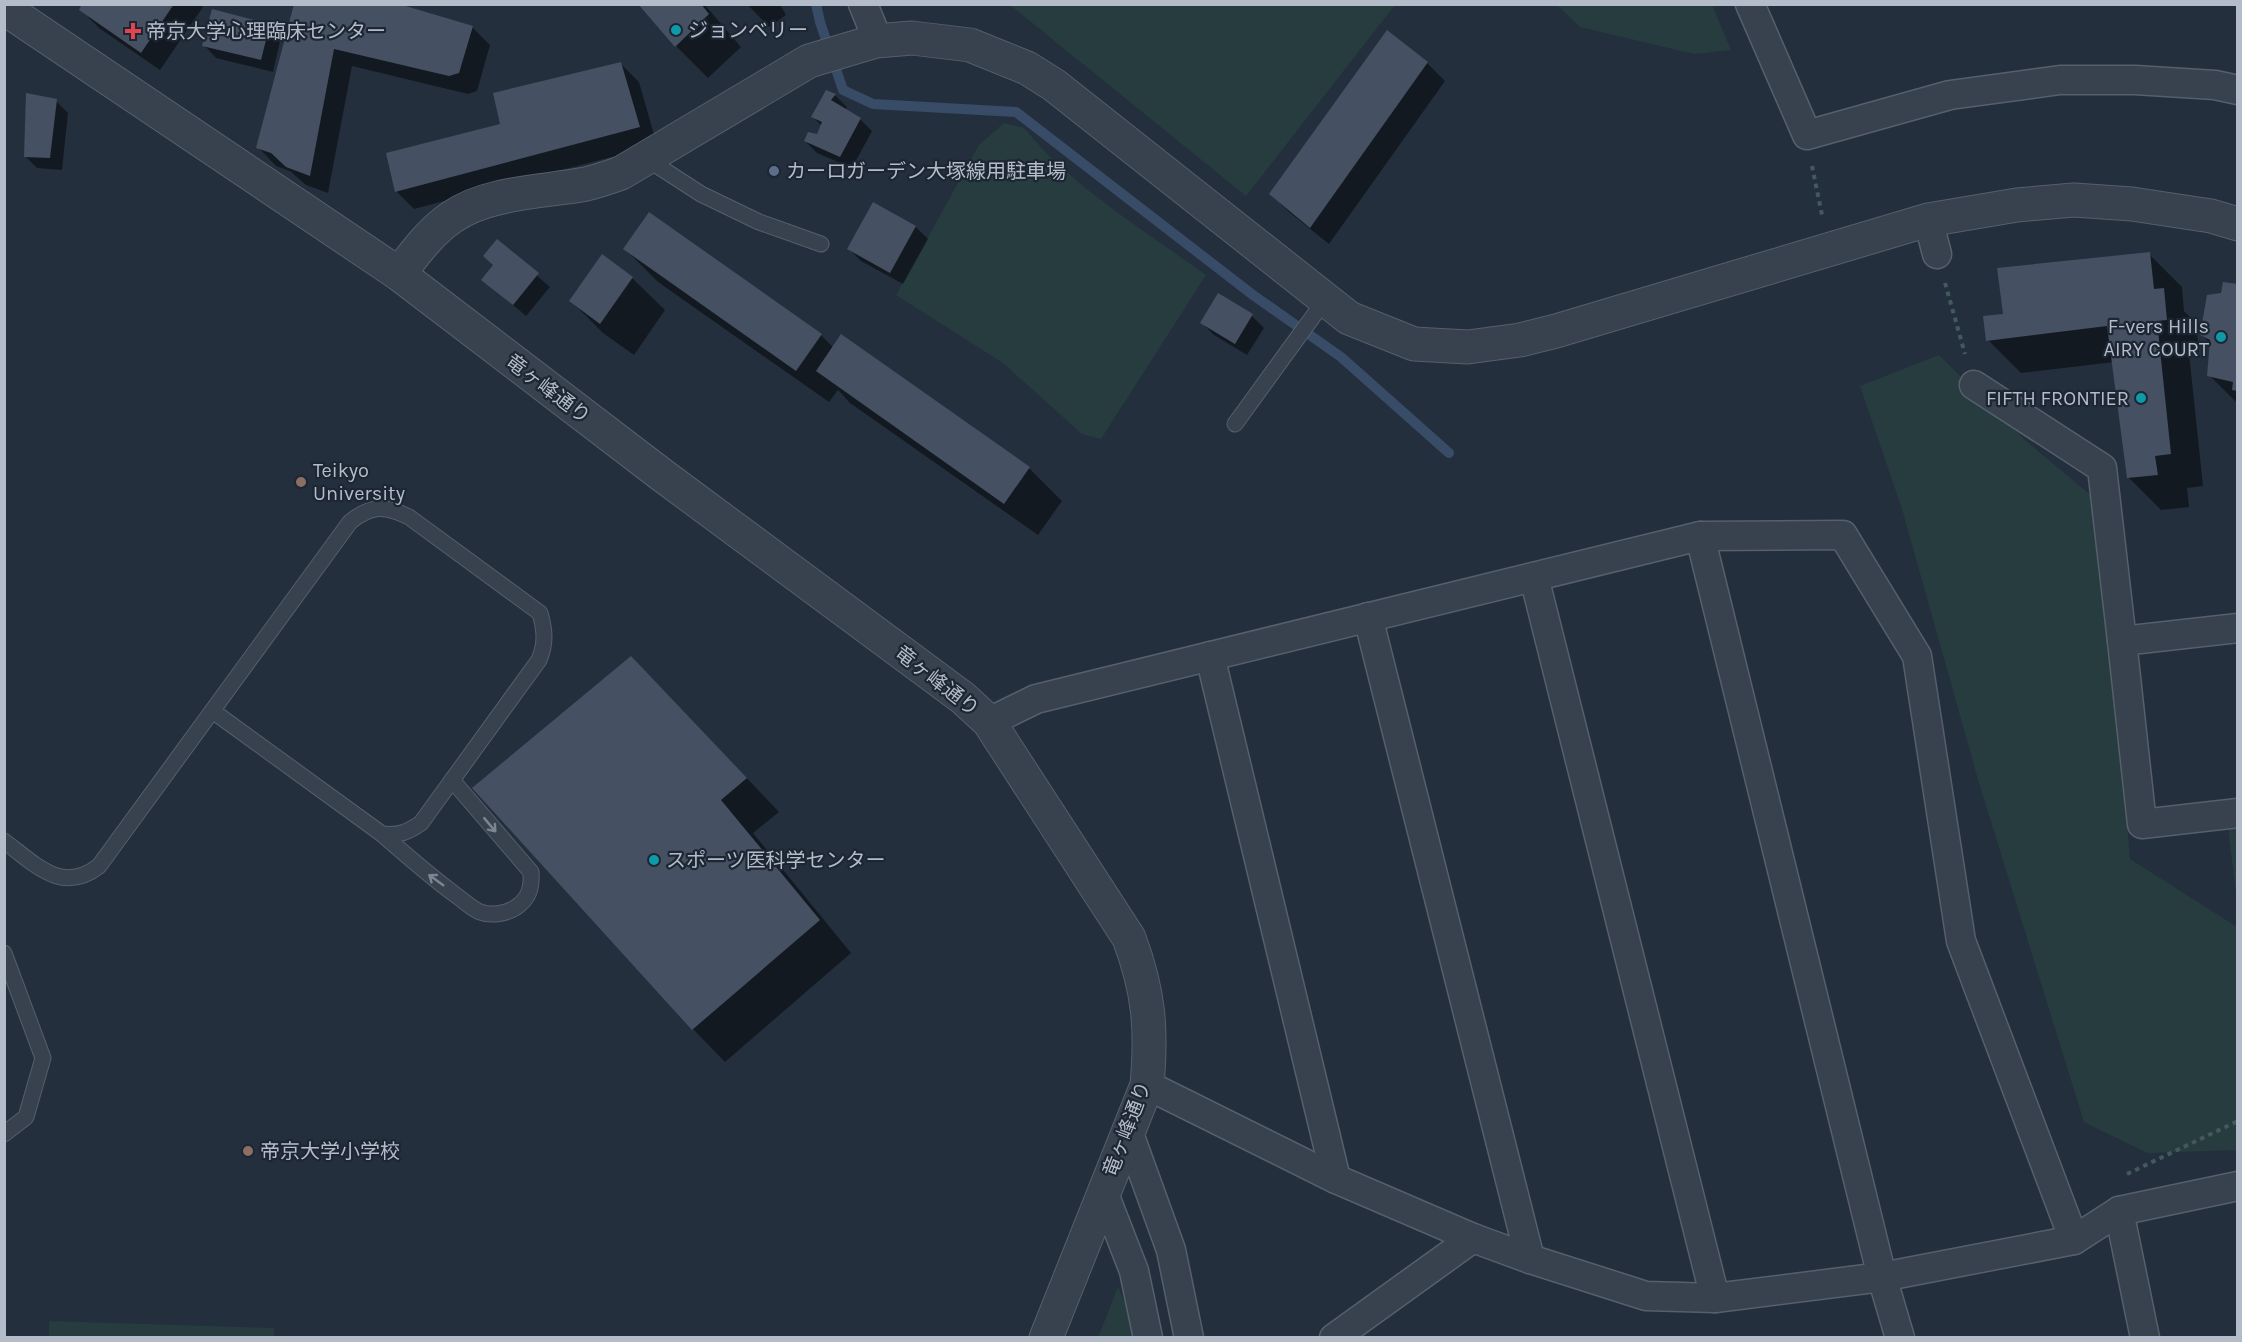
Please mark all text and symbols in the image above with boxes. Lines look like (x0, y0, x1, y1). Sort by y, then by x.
place label: ジョンベリー (688, 19, 808, 42)
place label: 帝京大学心理臨床センター (146, 20, 386, 43)
marker: 帝京大学心理臨床センター (124, 22, 142, 40)
marker: ジョンベリー (669, 23, 683, 37)
place label: カーロガーデン大塚線用駐車場 (786, 160, 1066, 183)
marker: カーロガーデン大塚線用駐車場 (767, 164, 781, 178)
place label: F-vers Hills AIRY COURT (2103, 315, 2209, 361)
marker: F-vers Hills AIRY COURT (2214, 330, 2228, 344)
street label: 竜ヶ峰通り (501, 350, 595, 428)
place label: FIFTH FRONTIER (1986, 387, 2129, 410)
marker: FIFTH FRONTIER (2134, 391, 2148, 405)
place label: Teikyo University (313, 459, 405, 505)
marker: Teikyo University (294, 475, 308, 489)
street label: 竜ヶ峰通り (891, 641, 983, 721)
one-way arrow (484, 817, 497, 833)
place label: スポーツ医科学センター (666, 849, 886, 872)
marker: スポーツ医科学センター (647, 853, 661, 867)
one-way arrow (429, 874, 445, 887)
street label: 竜ヶ峰通り (1098, 1078, 1156, 1180)
place label: 帝京大学小学校 (260, 1140, 400, 1163)
marker: 帝京大学小学校 (241, 1144, 255, 1158)

